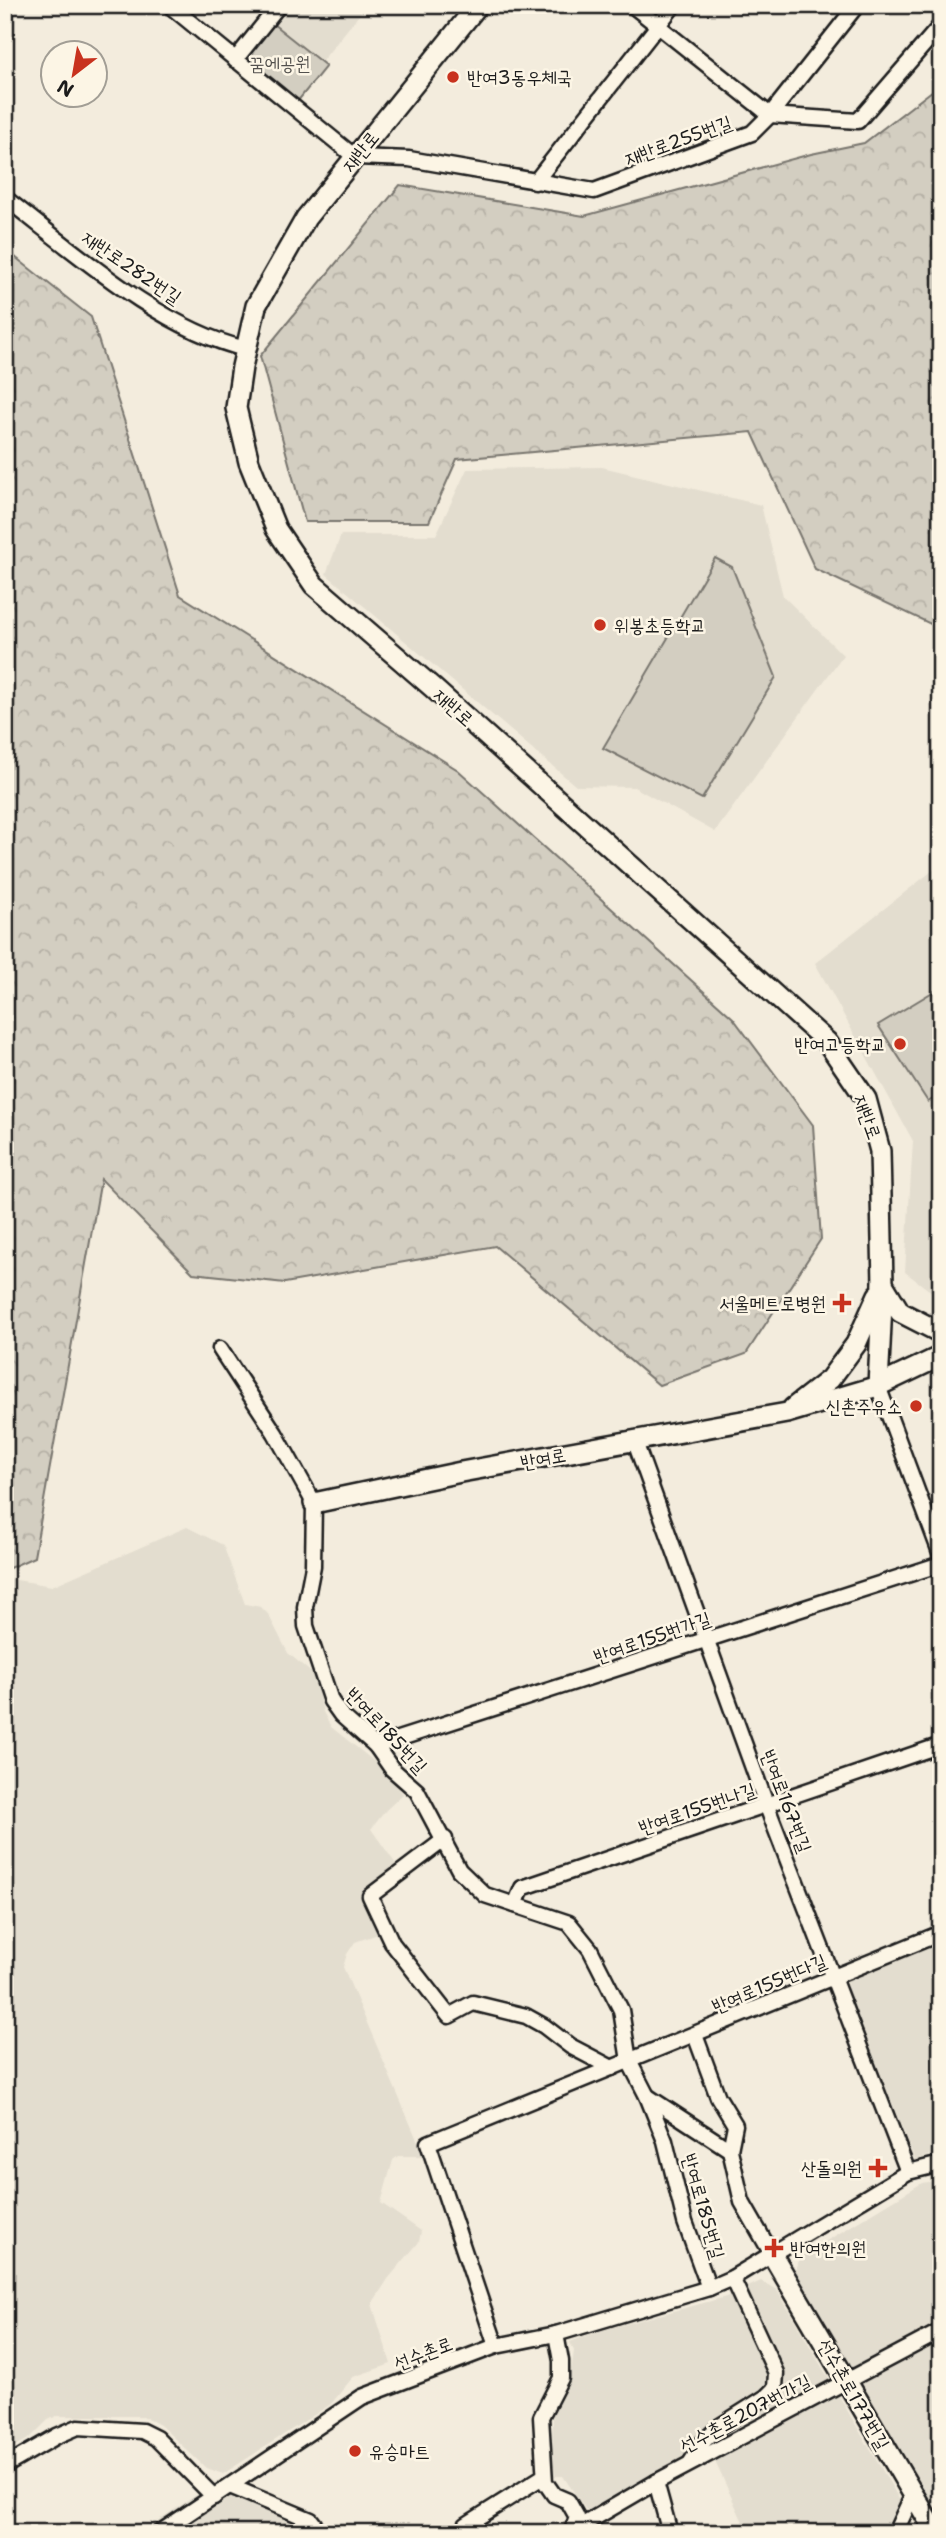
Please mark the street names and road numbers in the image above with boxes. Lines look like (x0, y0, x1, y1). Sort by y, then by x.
street label: 재반로255번길 (621, 110, 735, 171)
street label: 재반로 (336, 126, 385, 177)
street label: 재반로282번길 (77, 225, 186, 310)
street label: 재반로 (428, 683, 479, 732)
street label: 재반로 (848, 1091, 887, 1143)
street label: 반여로 (518, 1442, 568, 1475)
street label: 반여로155번가길 (590, 1606, 714, 1669)
street label: 반여로185번길 (340, 1682, 433, 1779)
street label: 반여로167번길 (755, 1746, 818, 1856)
street label: 반여로155번나길 (635, 1777, 759, 1840)
street label: 반여로155번다길 (708, 1948, 830, 2019)
street label: 반여로185번길 (677, 2151, 730, 2262)
street label: 선수촌로 (390, 2331, 456, 2376)
street label: 선수촌로177번길 (812, 2334, 895, 2454)
street label: 선수촌로207번가길 (675, 2368, 815, 2459)

